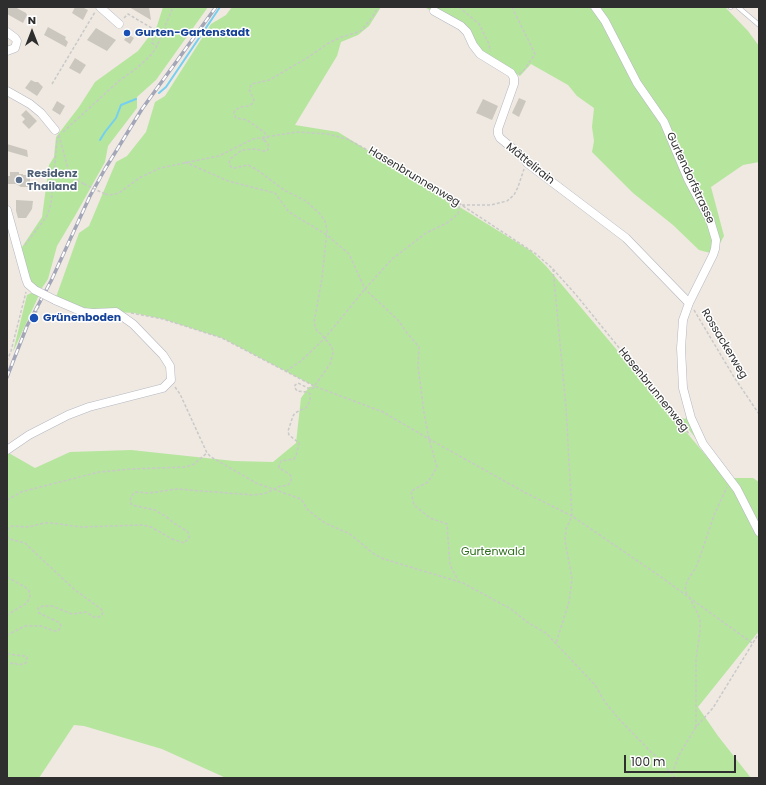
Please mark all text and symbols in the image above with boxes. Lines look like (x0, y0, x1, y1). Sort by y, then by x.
north arrow (12, 12, 52, 52)
text: N (28, 12, 36, 28)
place label: Gurten-Gartenstadt (135, 26, 250, 40)
marker: Gurten-Gartenstadt (122, 28, 132, 38)
street label: Gurtendorfstrasse (663, 130, 717, 226)
street label: Mättelirain (503, 140, 557, 188)
street label: Hasenbrunnenweg (366, 144, 462, 210)
place label: Residenz Thailand (27, 167, 77, 193)
marker: Residenz Thailand (14, 175, 24, 185)
street label: Rossackerweg (698, 307, 750, 381)
place label: Grünenboden (43, 311, 121, 325)
marker: Grünenboden (28, 312, 40, 324)
street label: Hasenbrunnenweg (615, 345, 691, 435)
park label: Gurtenwald (461, 545, 525, 559)
scale bar (626, 747, 738, 773)
text: 100 m (631, 753, 665, 770)

